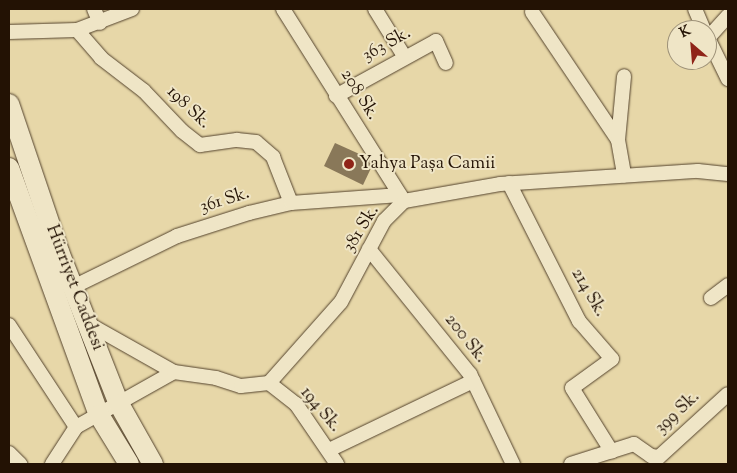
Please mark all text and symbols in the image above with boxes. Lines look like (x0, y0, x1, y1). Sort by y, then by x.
north arrow (667, 20, 717, 70)
text: K (677, 21, 695, 44)
street label: 363 Sk. (359, 23, 415, 67)
street label: 208 Sk. (335, 66, 383, 124)
street label: 198 Sk. (162, 82, 214, 134)
place label: Yahya Paşa Camii (359, 153, 495, 175)
marker: Yahya Paşa Camii (343, 158, 355, 170)
street label: 361 Sk. (197, 183, 253, 219)
street label: 381 Sk. (339, 201, 385, 257)
street label: Hürriyet Caddesi (40, 222, 108, 354)
street label: 214 Sk. (565, 265, 611, 321)
street label: 200 Sk. (439, 310, 491, 368)
street label: 194 Sk. (295, 383, 345, 437)
street label: 399 Sk. (651, 387, 705, 439)

